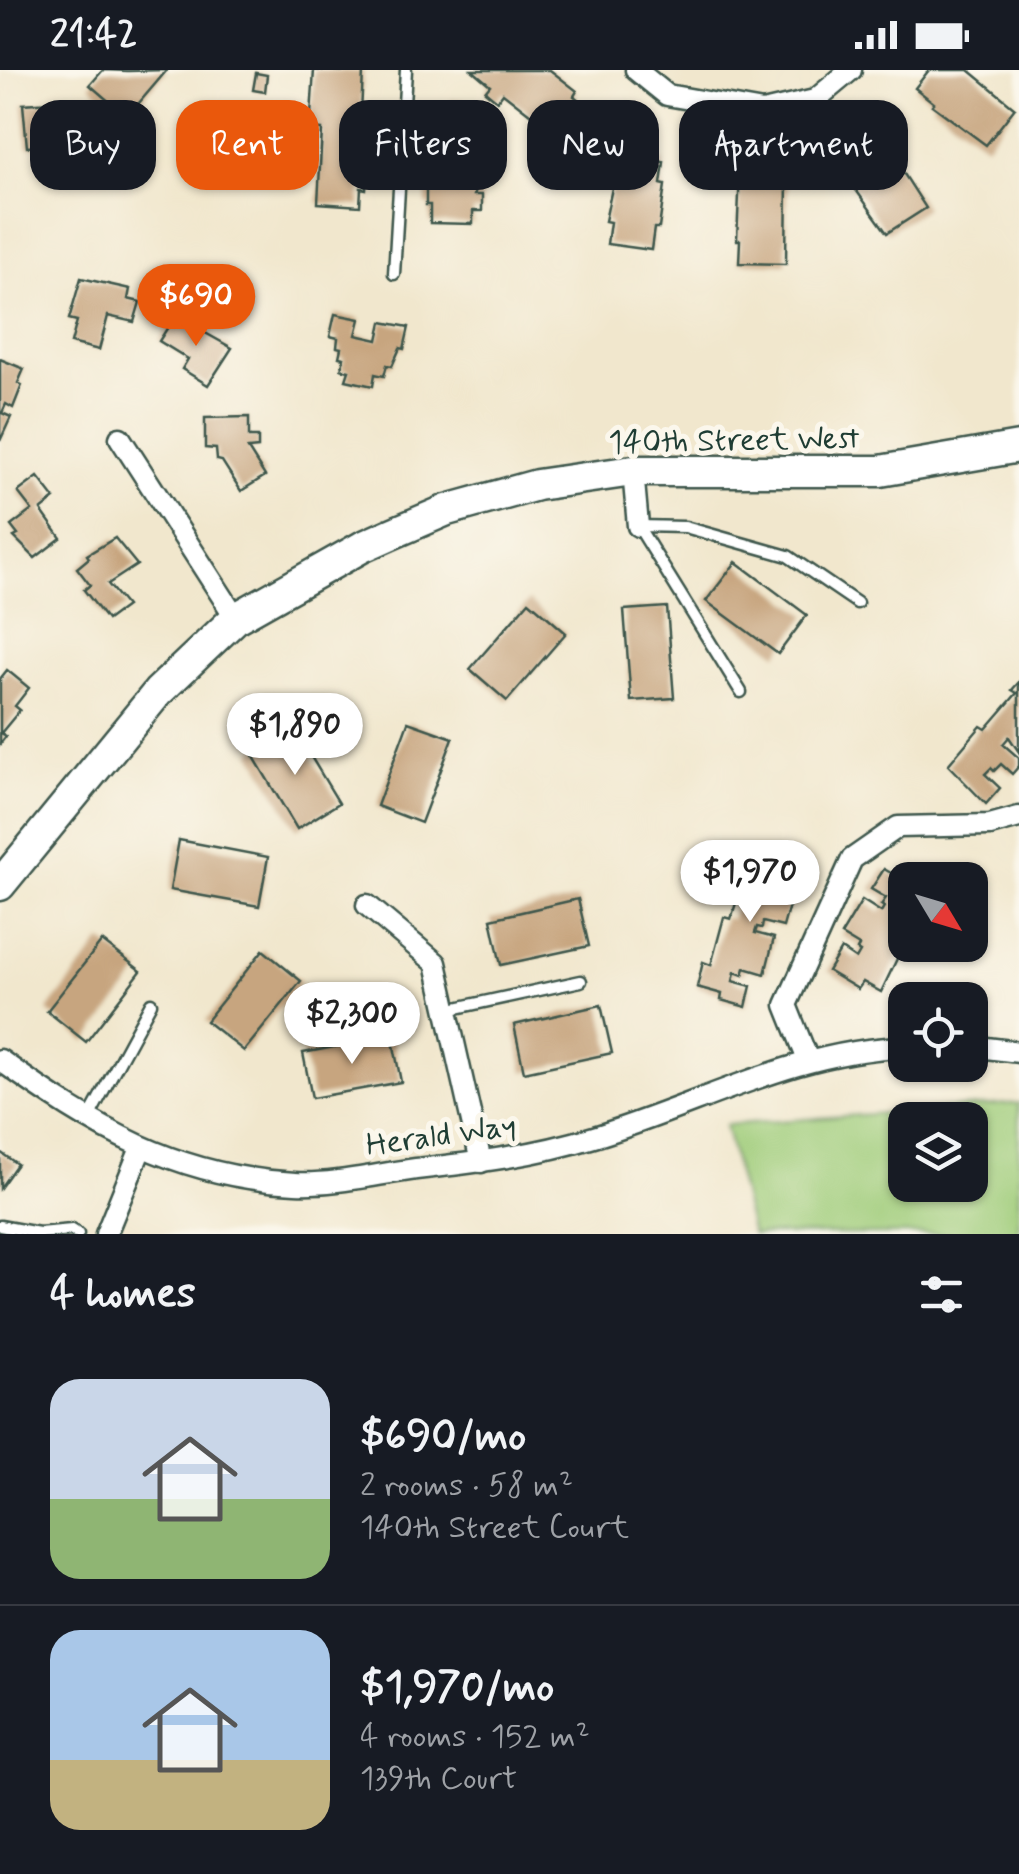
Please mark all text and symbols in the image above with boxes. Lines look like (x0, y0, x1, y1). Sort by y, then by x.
text: 21:42 (50, 11, 137, 60)
chip: Buy (30, 100, 156, 190)
chip: Rent (176, 100, 319, 190)
chip: Filters (339, 100, 507, 190)
chip: New (527, 100, 659, 190)
chip: Apartment (679, 100, 908, 190)
pin: $690 (137, 264, 255, 349)
text: $690 (159, 275, 233, 317)
street label: 140th Street West (608, 418, 860, 464)
pin: $1,890 (214, 693, 376, 778)
text: $1,890 (249, 704, 341, 746)
pin: $1,970 (669, 840, 831, 925)
text: $1,970 (703, 851, 797, 893)
north arrow (888, 862, 988, 962)
map controls (888, 862, 988, 1202)
pin: $2,300 (271, 982, 433, 1067)
button: locate (888, 982, 988, 1082)
text: $2,300 (306, 993, 398, 1035)
button: layers (888, 1102, 988, 1202)
street label: Herald Way (363, 1105, 519, 1167)
text: 4 homes (50, 1267, 196, 1322)
icon: filters (914, 1267, 969, 1322)
text: $690/mo (360, 1410, 526, 1465)
icon: home (130, 1419, 250, 1539)
text: 2 rooms · 58 m² (360, 1465, 573, 1507)
text: 140th Street Court (360, 1507, 629, 1549)
text: $1,970/mo (360, 1661, 554, 1716)
icon: home (130, 1670, 250, 1790)
text: 4 rooms · 152 m² (360, 1716, 590, 1758)
text: 139th Court (360, 1758, 517, 1800)

